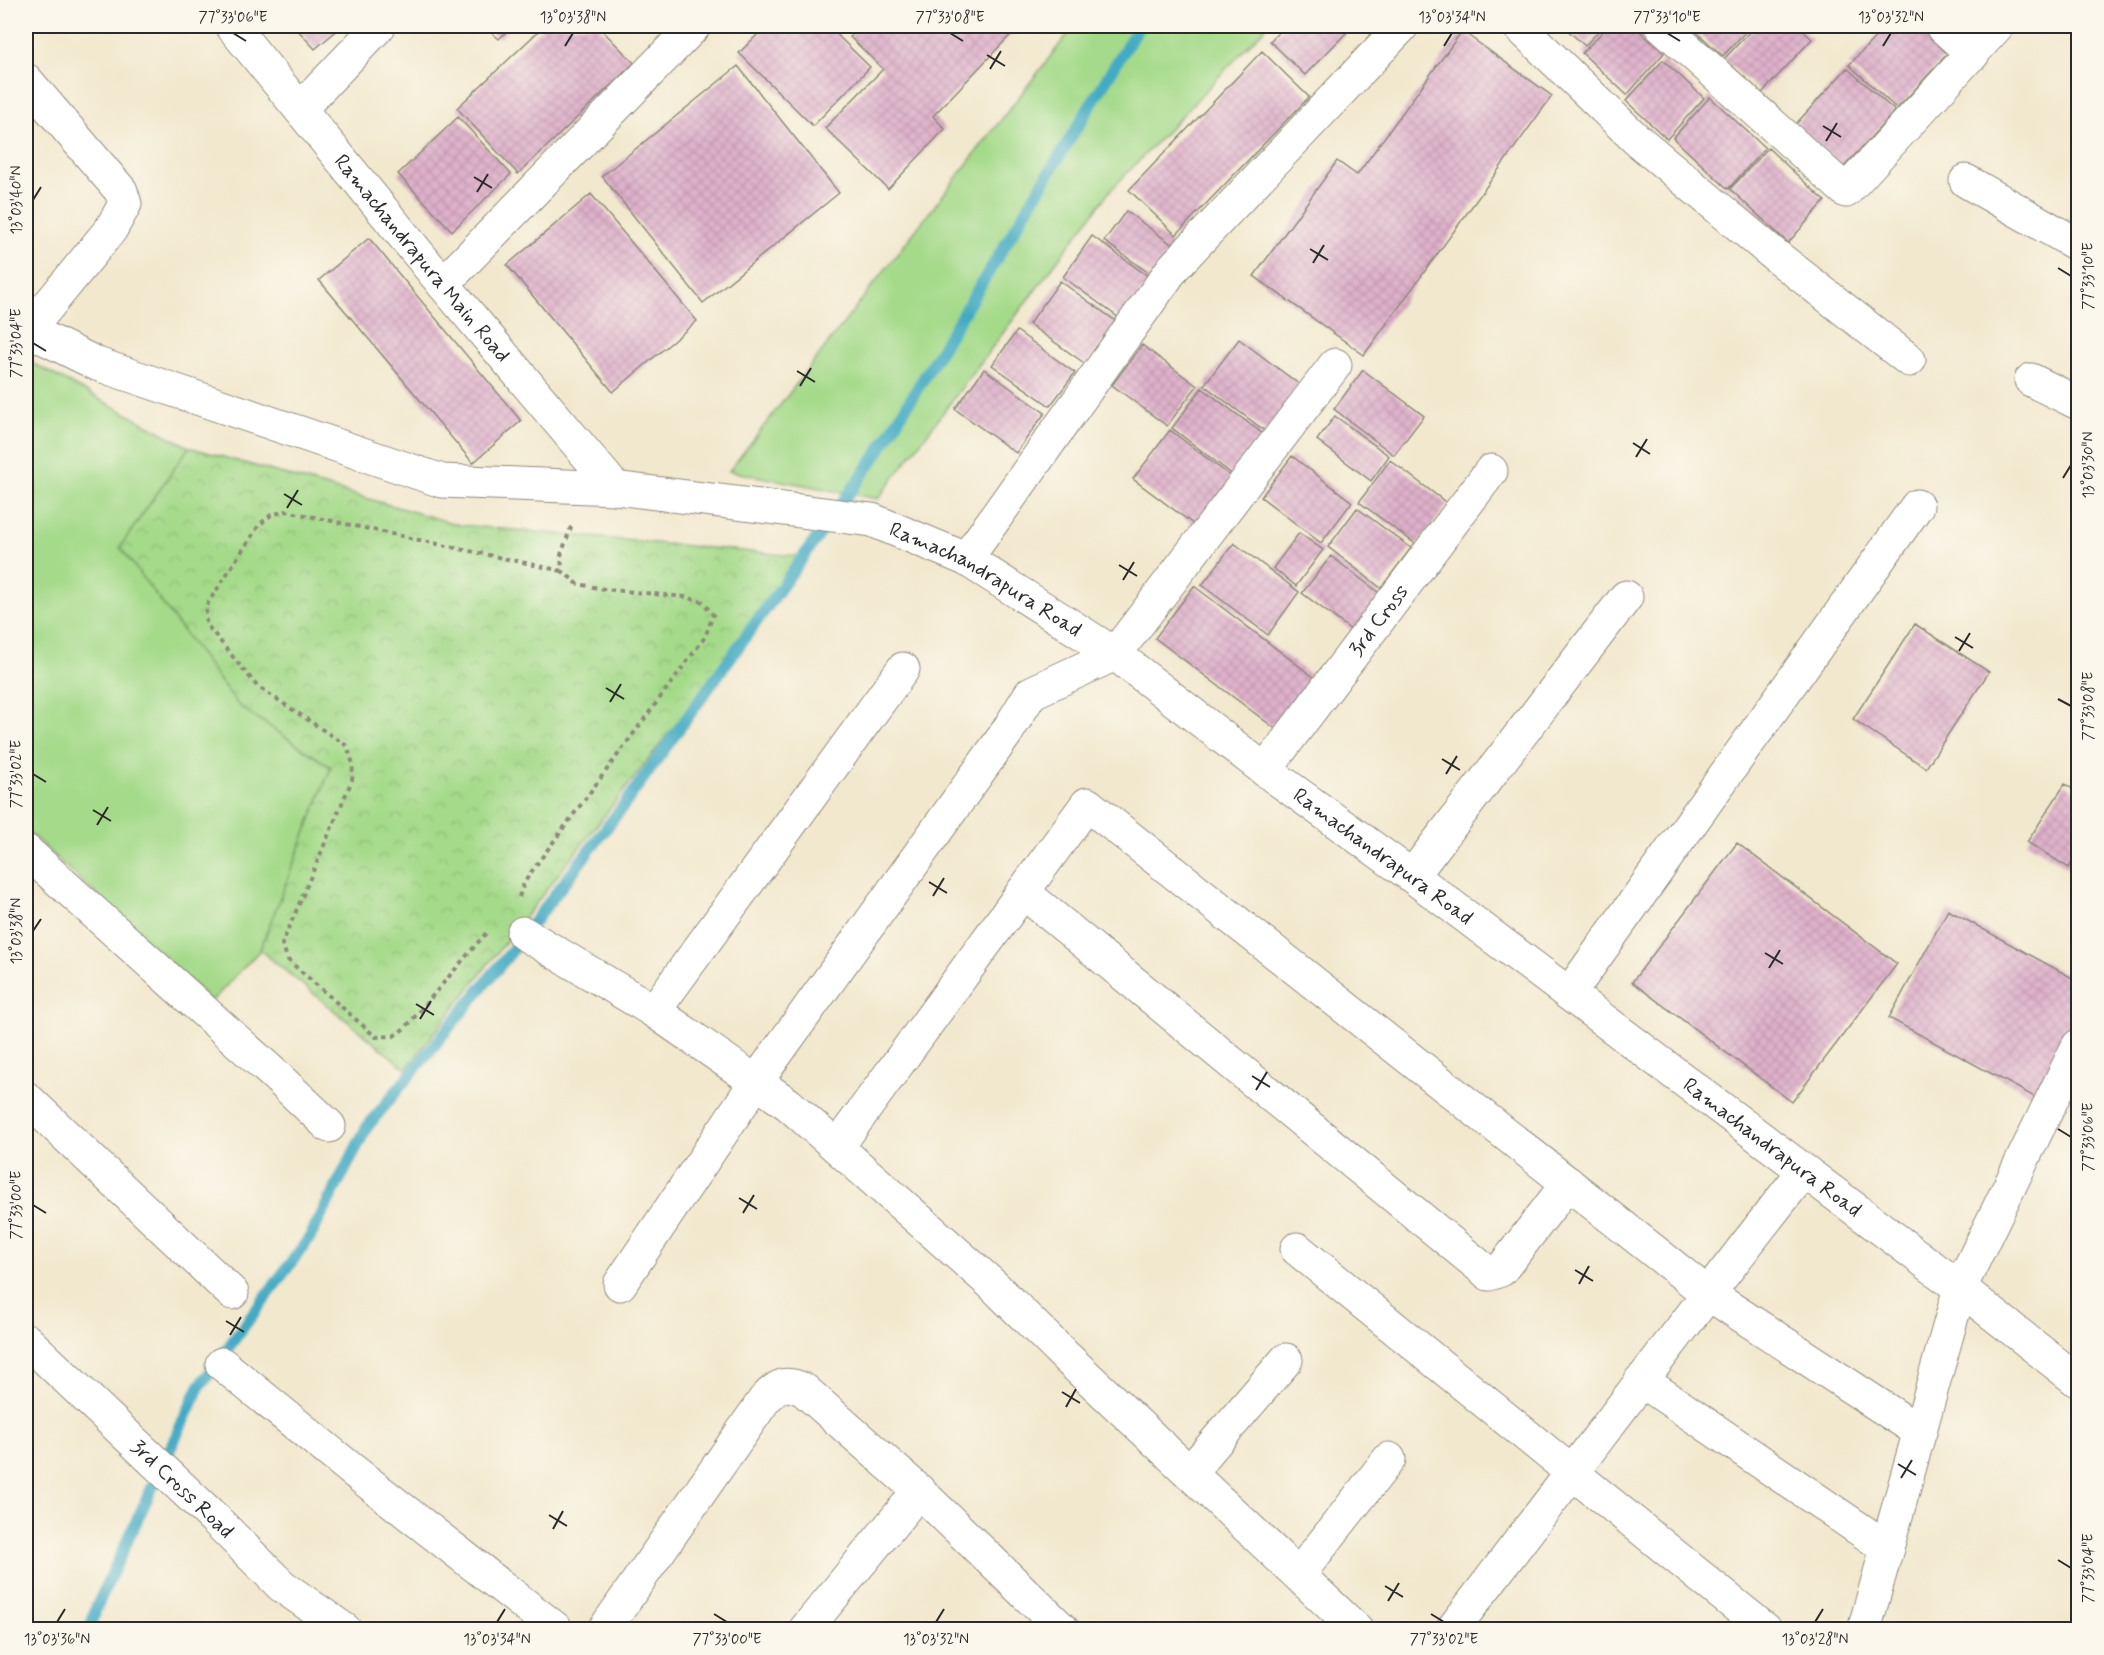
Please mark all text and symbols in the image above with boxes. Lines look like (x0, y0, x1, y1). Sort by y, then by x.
text: 77°33'06"E (199, 8, 268, 28)
text: 13°03'38"N (540, 8, 606, 28)
text: 77°33'08"E (916, 8, 985, 28)
text: 13°03'34"N (1418, 8, 1486, 28)
text: 77°33'10"E (1633, 8, 1701, 28)
text: 13°03'32"N (1858, 8, 1924, 28)
street label: Ramachandrapura Main Road (327, 149, 516, 368)
text: 13°03'40"N (7, 166, 27, 234)
text: 77°33'10"E (2079, 242, 2099, 310)
text: 77°33'04"E (7, 308, 27, 378)
text: 13°03'30"N (2079, 432, 2099, 498)
street label: Ramachandrapura Road (885, 516, 1087, 644)
street label: 3rd Cross (1343, 579, 1415, 662)
text: 77°33'08"E (2079, 671, 2099, 740)
text: 77°33'02"E (7, 739, 27, 808)
street label: Ramachandrapura Road (1287, 782, 1478, 932)
text: 13°03'38"N (7, 898, 27, 964)
street label: Ramachandrapura Road (1677, 1072, 1867, 1224)
text: 77°33'06"E (2079, 1102, 2099, 1171)
text: 77°33'00"E (7, 1170, 27, 1240)
street label: 3rd Cross Road (125, 1434, 240, 1545)
text: 77°33'04"E (2079, 1533, 2099, 1603)
text: 13°03'36"N (24, 1630, 90, 1650)
text: 13°03'34"N (463, 1630, 531, 1650)
text: 77°33'00"E (692, 1630, 762, 1650)
text: 13°03'32"N (903, 1630, 969, 1650)
text: 77°33'02"E (1410, 1630, 1479, 1650)
text: 13°03'28"N (1781, 1630, 1849, 1650)

